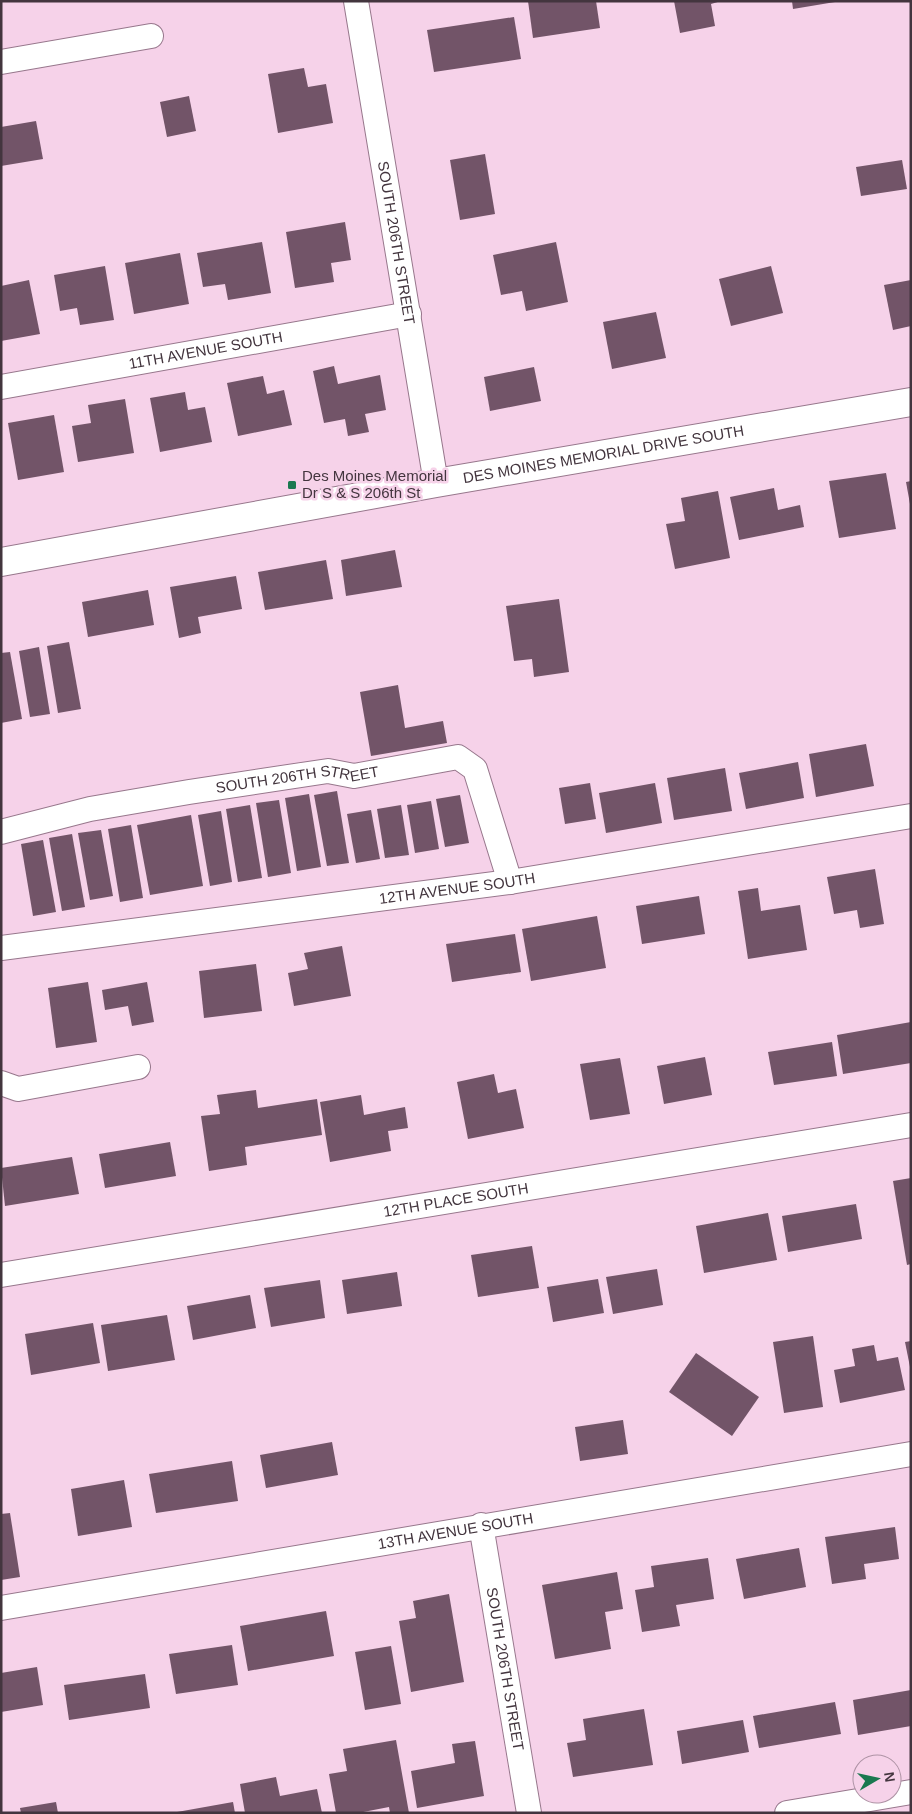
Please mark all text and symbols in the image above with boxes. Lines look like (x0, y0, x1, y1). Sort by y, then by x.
street label: SOUTH 206TH STREET (375, 160, 419, 325)
street label: 11TH AVENUE SOUTH (127, 328, 284, 372)
street label: DES MOINES MEMORIAL DRIVE SOUTH (462, 422, 745, 486)
place label: Des Moines Memorial Dr S & S 206th St (302, 467, 447, 501)
marker: Des Moines Memorial Dr S & S 206th St (286, 479, 298, 491)
street label: SOUTH 206TH STREET (214, 762, 380, 796)
street label: 12TH AVENUE SOUTH (378, 869, 536, 907)
street label: 12TH PLACE SOUTH (382, 1179, 530, 1220)
street label: 13TH AVENUE SOUTH (376, 1509, 534, 1552)
street label: SOUTH 206TH STREET (484, 1586, 527, 1752)
north arrow (852, 1754, 902, 1804)
text: N (881, 1771, 899, 1783)

